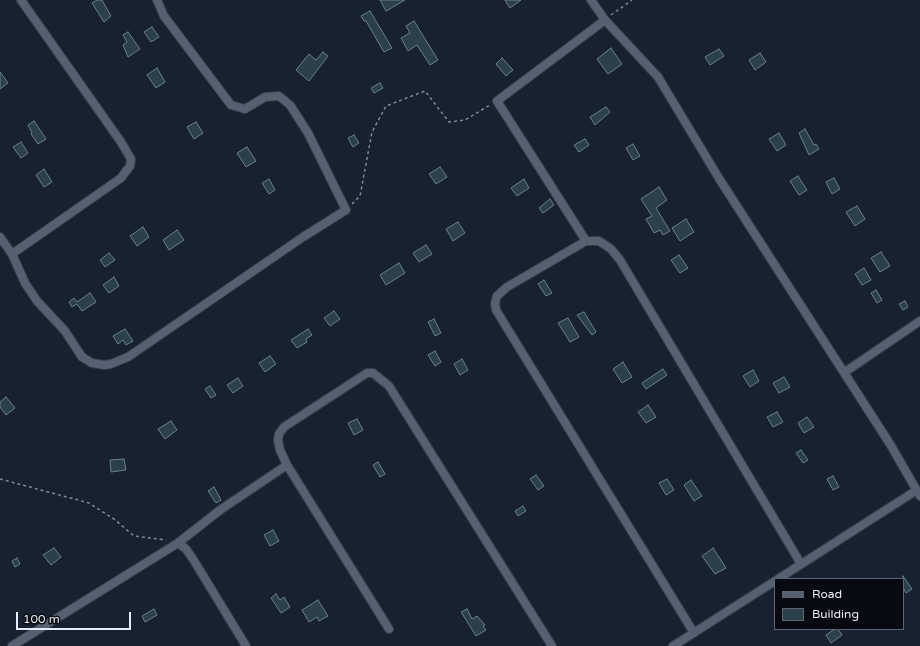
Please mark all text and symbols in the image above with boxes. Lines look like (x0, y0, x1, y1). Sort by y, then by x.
legend (774, 578, 904, 630)
text: Road (812, 587, 842, 601)
scale bar (18, 604, 133, 630)
text: Building (812, 607, 859, 621)
text: 100 m (23, 612, 60, 626)

